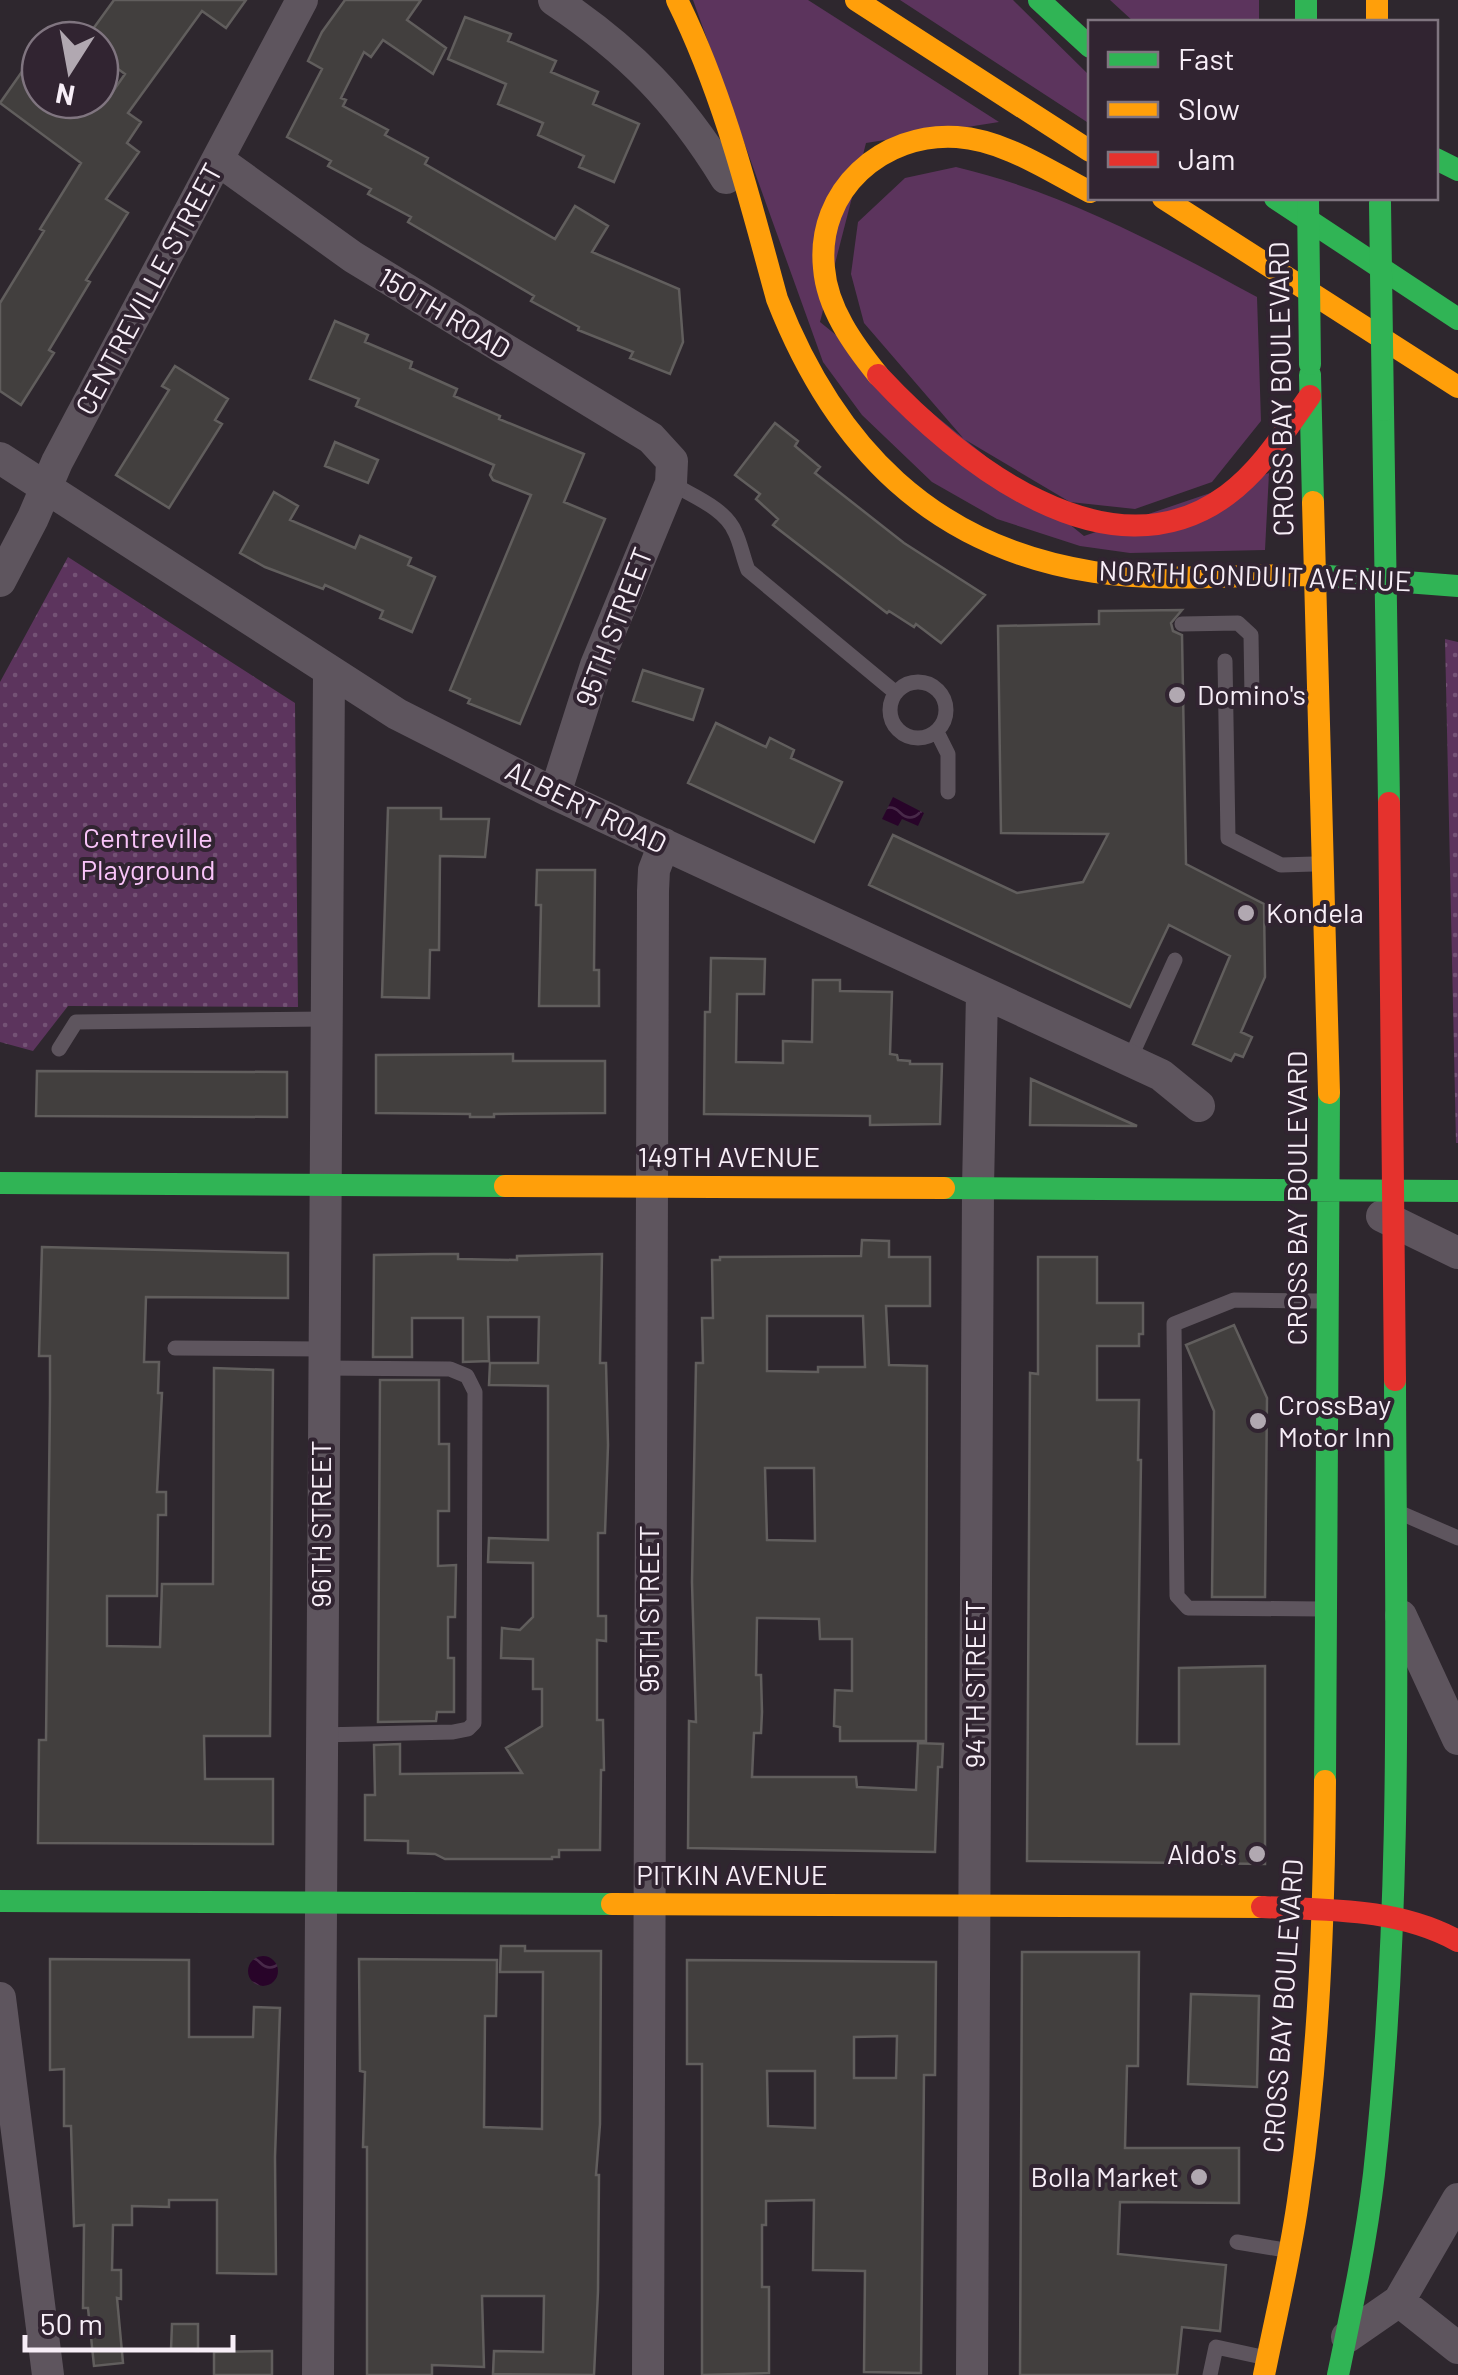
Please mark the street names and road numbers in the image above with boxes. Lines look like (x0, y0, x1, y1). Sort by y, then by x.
street label: CENTREVILLE STREET (67, 157, 229, 420)
street label: CROSS BAY BOULEVARD (1260, 241, 1300, 537)
street label: 150TH ROAD (372, 259, 517, 365)
street label: 95TH STREET (567, 542, 659, 711)
street label: NORTH CONDUIT AVENUE (1098, 553, 1412, 597)
street label: ALBERT ROAD (500, 752, 672, 860)
street label: CROSS BAY BOULEVARD (1279, 1051, 1313, 1345)
street label: 149TH AVENUE (638, 1139, 820, 1173)
street label: 96TH STREET (303, 1440, 337, 1608)
street label: 95TH STREET (631, 1525, 665, 1693)
street label: 94TH STREET (957, 1600, 991, 1768)
street label: PITKIN AVENUE (636, 1857, 828, 1891)
street label: CROSS BAY BOULEVARD (1255, 1858, 1309, 2154)

